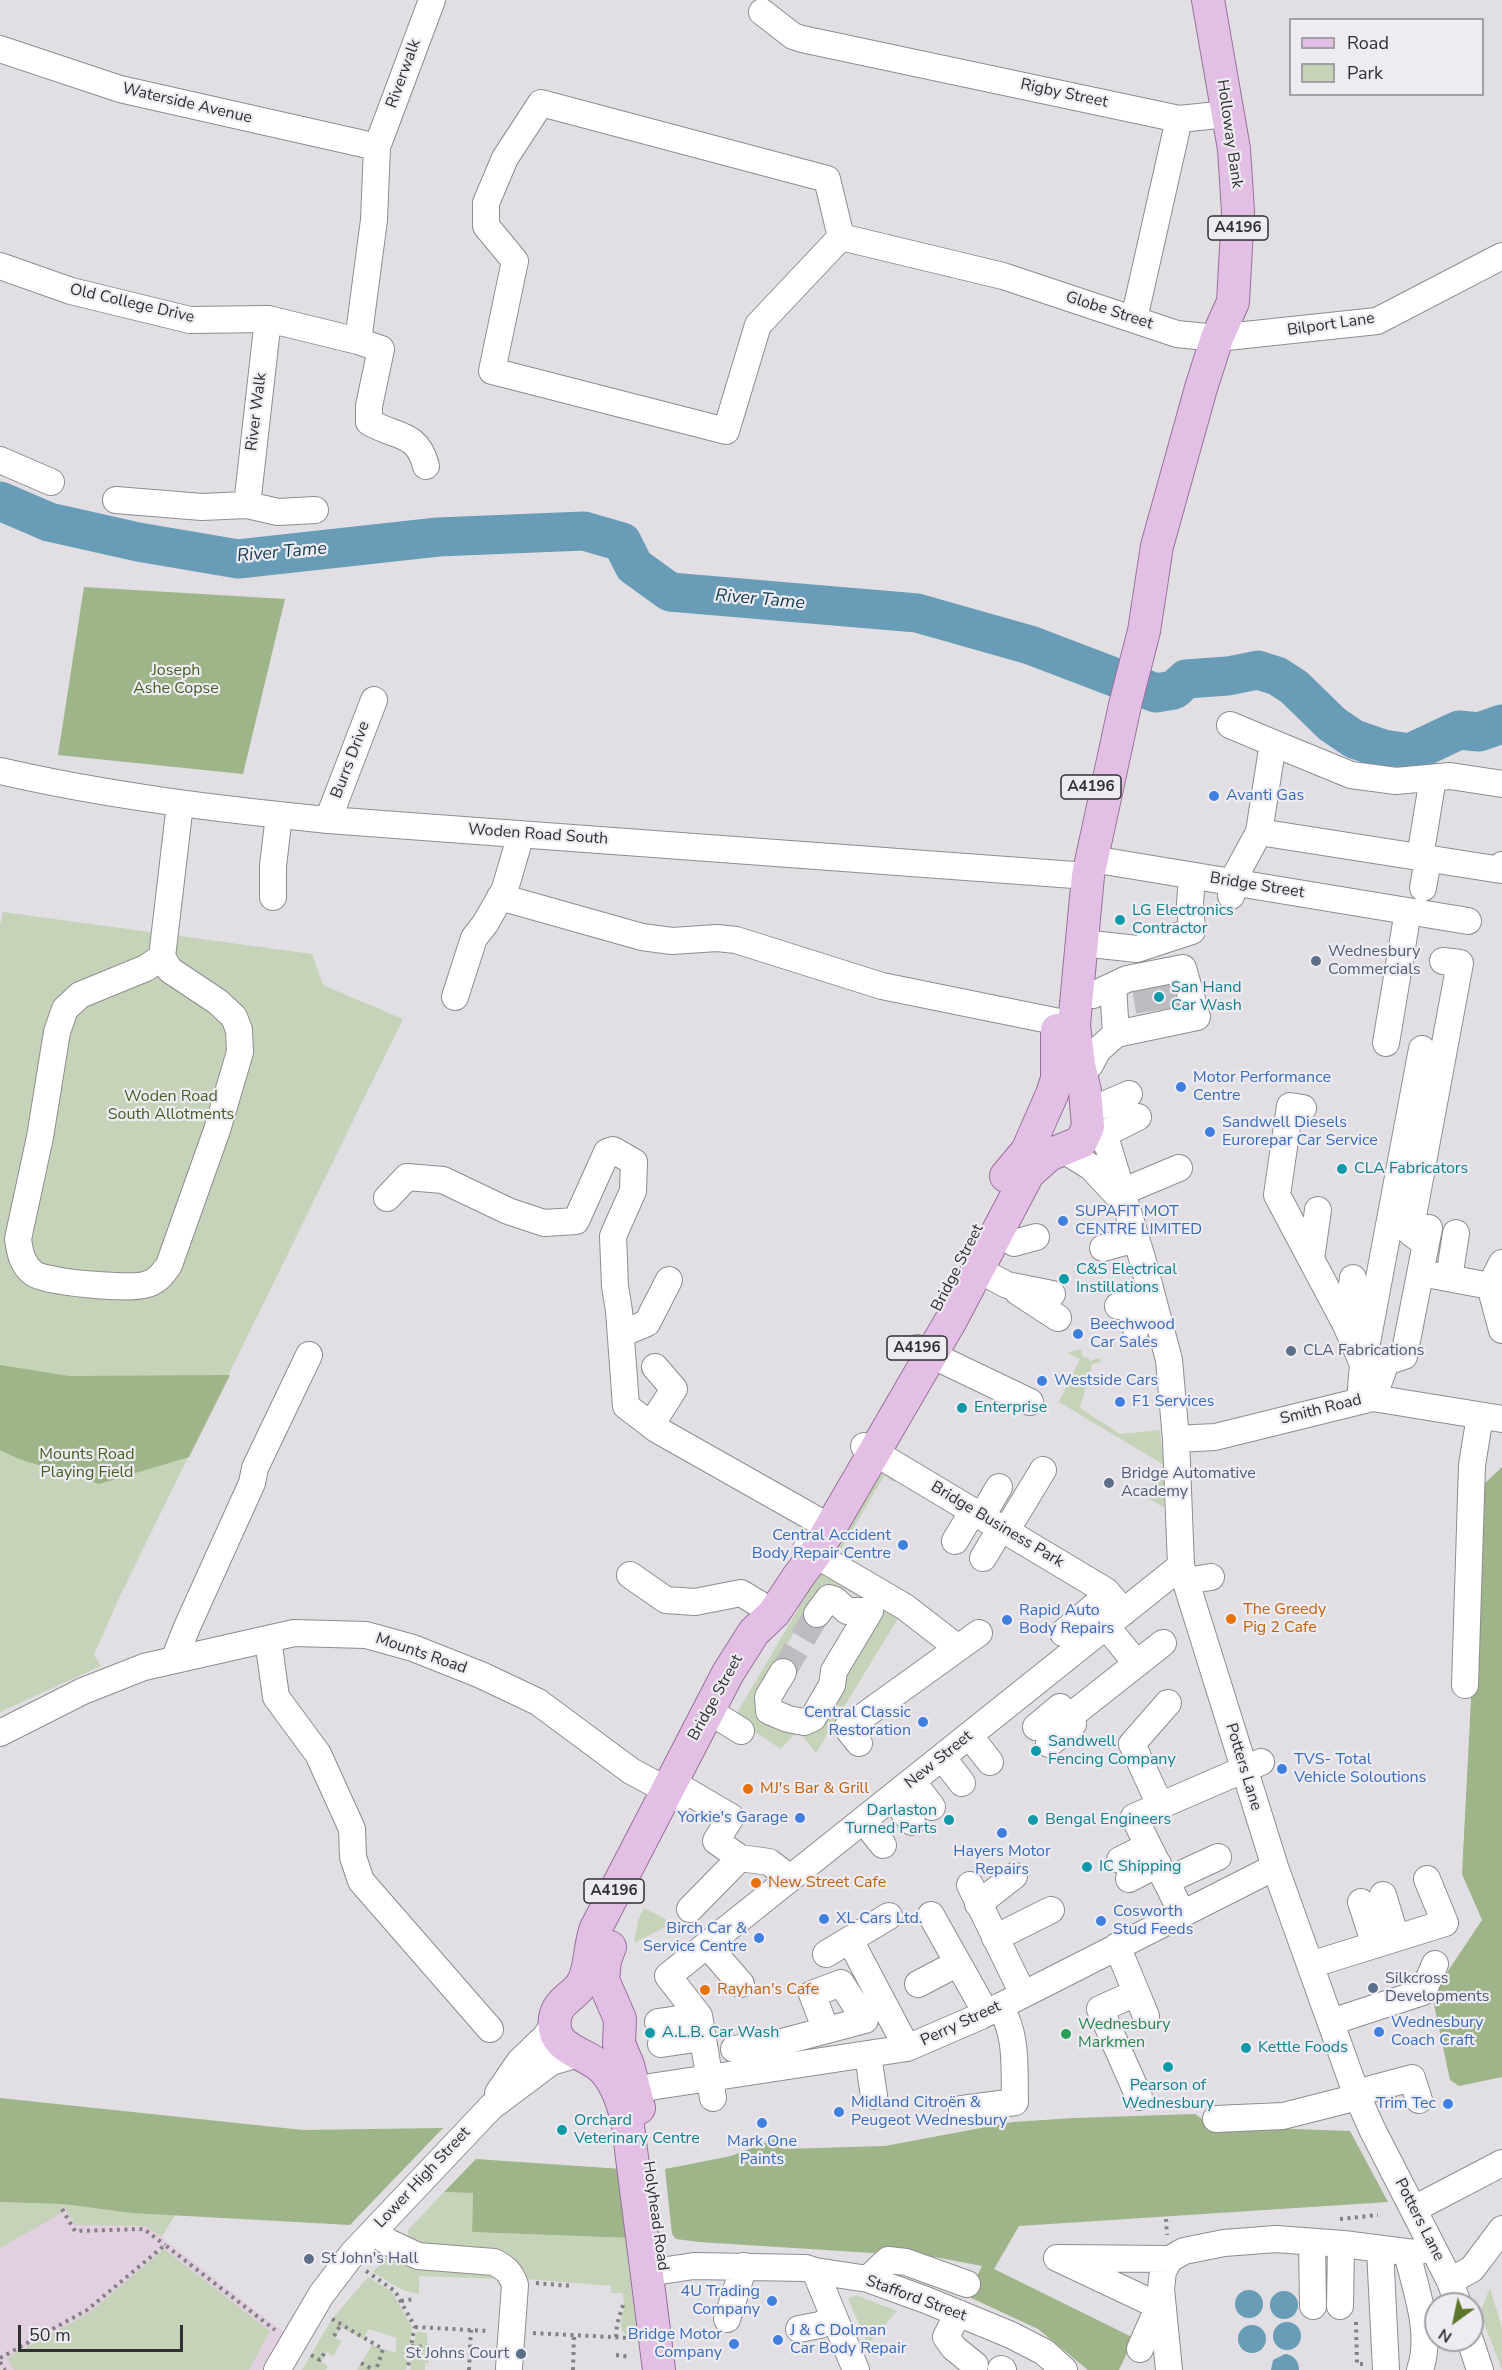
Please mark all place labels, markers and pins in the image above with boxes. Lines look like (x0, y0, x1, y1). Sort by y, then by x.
place label: Avanti Gas (1226, 786, 1304, 806)
marker: Avanti Gas (1207, 789, 1221, 803)
place label: LG Electronics Contractor (1132, 901, 1234, 939)
marker: LG Electronics Contractor (1113, 913, 1127, 927)
place label: Wednesbury Commercials (1328, 942, 1421, 980)
marker: Wednesbury Commercials (1309, 954, 1323, 968)
place label: San Hand Car Wash (1171, 978, 1242, 1016)
marker: San Hand Car Wash (1152, 990, 1166, 1004)
place label: Motor Performance Centre (1193, 1068, 1331, 1106)
marker: Motor Performance Centre (1174, 1080, 1188, 1094)
place label: Sandwell Diesels Eurorepar Car Service (1222, 1113, 1378, 1151)
marker: Sandwell Diesels Eurorepar Car Service (1203, 1125, 1217, 1139)
place label: CLA Fabricators (1354, 1159, 1468, 1179)
marker: CLA Fabricators (1335, 1162, 1349, 1176)
place label: SUPAFIT MOT CENTRE LIMITED (1075, 1202, 1202, 1240)
marker: SUPAFIT MOT CENTRE LIMITED (1056, 1214, 1070, 1228)
place label: C&S Electrical Instillations (1076, 1260, 1177, 1298)
marker: C&S Electrical Instillations (1057, 1272, 1071, 1286)
place label: Beechwood Car Sales (1090, 1315, 1175, 1353)
marker: Beechwood Car Sales (1071, 1327, 1085, 1341)
place label: CLA Fabrications (1303, 1341, 1424, 1361)
marker: CLA Fabrications (1284, 1344, 1298, 1358)
place label: Westside Cars (1054, 1371, 1158, 1391)
marker: Westside Cars (1035, 1374, 1049, 1388)
place label: F1 Services (1132, 1392, 1214, 1412)
marker: F1 Services (1113, 1395, 1127, 1409)
place label: Enterprise (974, 1398, 1047, 1418)
marker: Enterprise (955, 1401, 969, 1415)
place label: Bridge Automative Academy (1121, 1464, 1256, 1502)
marker: Bridge Automative Academy (1102, 1476, 1116, 1490)
place label: Central Accident Body Repair Centre (752, 1526, 891, 1564)
marker: Central Accident Body Repair Centre (896, 1538, 910, 1552)
place label: The Greedy Pig 2 Cafe (1243, 1600, 1326, 1638)
place label: Rapid Auto Body Repairs (1019, 1601, 1114, 1639)
marker: The Greedy Pig 2 Cafe (1224, 1612, 1238, 1626)
marker: Rapid Auto Body Repairs (1000, 1613, 1014, 1627)
place label: Central Classic Restoration (804, 1703, 911, 1741)
marker: Central Classic Restoration (916, 1715, 930, 1729)
place label: Sandwell Fencing Company (1048, 1732, 1176, 1770)
marker: Sandwell Fencing Company (1029, 1744, 1043, 1758)
place label: TVS- Total Vehicle Soloutions (1294, 1750, 1426, 1788)
marker: TVS- Total Vehicle Soloutions (1275, 1762, 1289, 1776)
place label: MJ's Bar & Grill (760, 1779, 869, 1799)
marker: MJ's Bar & Grill (741, 1782, 755, 1796)
place label: Darlaston Turned Parts (845, 1801, 937, 1839)
place label: Yorkie's Garage (677, 1808, 788, 1828)
place label: Bengal Engineers (1045, 1810, 1171, 1830)
marker: Yorkie's Garage (793, 1811, 807, 1825)
marker: Darlaston Turned Parts (942, 1813, 956, 1827)
marker: Bengal Engineers (1026, 1813, 1040, 1827)
marker: Hayers Motor Repairs (995, 1826, 1009, 1840)
place label: Hayers Motor Repairs (953, 1842, 1051, 1880)
place label: IC Shipping (1099, 1857, 1181, 1877)
marker: IC Shipping (1080, 1860, 1094, 1874)
place label: New Street Cafe (768, 1873, 886, 1893)
marker: New Street Cafe (749, 1876, 763, 1890)
place label: Cosworth Stud Feeds (1113, 1902, 1193, 1940)
place label: XL Cars Ltd. (836, 1909, 922, 1929)
marker: XL Cars Ltd. (817, 1912, 831, 1926)
marker: Cosworth Stud Feeds (1094, 1914, 1108, 1928)
place label: Birch Car & Service Centre (643, 1919, 747, 1957)
marker: Birch Car & Service Centre (752, 1931, 766, 1945)
place label: Silkcross Developments (1385, 1969, 1489, 2007)
place label: Rayhan's Cafe (717, 1980, 819, 2000)
marker: Silkcross Developments (1366, 1981, 1380, 1995)
marker: Rayhan's Cafe (698, 1983, 712, 1997)
place label: Wednesbury Coach Craft (1391, 2013, 1484, 2051)
place label: Wednesbury Markmen (1078, 2015, 1171, 2053)
place label: A.L.B. Car Wash (662, 2023, 779, 2043)
marker: Wednesbury Coach Craft (1372, 2025, 1386, 2039)
marker: A.L.B. Car Wash (643, 2026, 657, 2040)
marker: Wednesbury Markmen (1059, 2027, 1073, 2041)
place label: Kettle Foods (1258, 2038, 1348, 2058)
marker: Kettle Foods (1239, 2041, 1253, 2055)
marker: Pearson of Wednesbury (1161, 2060, 1175, 2074)
place label: Pearson of Wednesbury (1122, 2076, 1214, 2114)
place label: Midland Citroën & Peugeot Wednesbury (851, 2093, 1007, 2131)
place label: Trim Tec (1376, 2094, 1436, 2114)
marker: Trim Tec (1441, 2097, 1455, 2111)
marker: Midland Citroën & Peugeot Wednesbury (832, 2105, 846, 2119)
place label: Orchard Veterinary Centre (574, 2111, 700, 2149)
marker: Mark One Paints (755, 2116, 769, 2130)
marker: Orchard Veterinary Centre (555, 2123, 569, 2137)
place label: Mark One Paints (727, 2132, 797, 2170)
place label: St John's Hall (321, 2249, 418, 2269)
marker: St John's Hall (302, 2252, 316, 2266)
place label: 4U Trading Company (681, 2282, 760, 2320)
marker: 4U Trading Company (765, 2294, 779, 2308)
place label: J & C Dolman Car Body Repair (790, 2321, 906, 2359)
place label: Bridge Motor Company (628, 2325, 722, 2363)
marker: J & C Dolman Car Body Repair (771, 2333, 785, 2347)
marker: Bridge Motor Company (727, 2337, 741, 2351)
place label: St Johns Court (406, 2344, 509, 2364)
marker: St Johns Court (514, 2347, 528, 2361)

